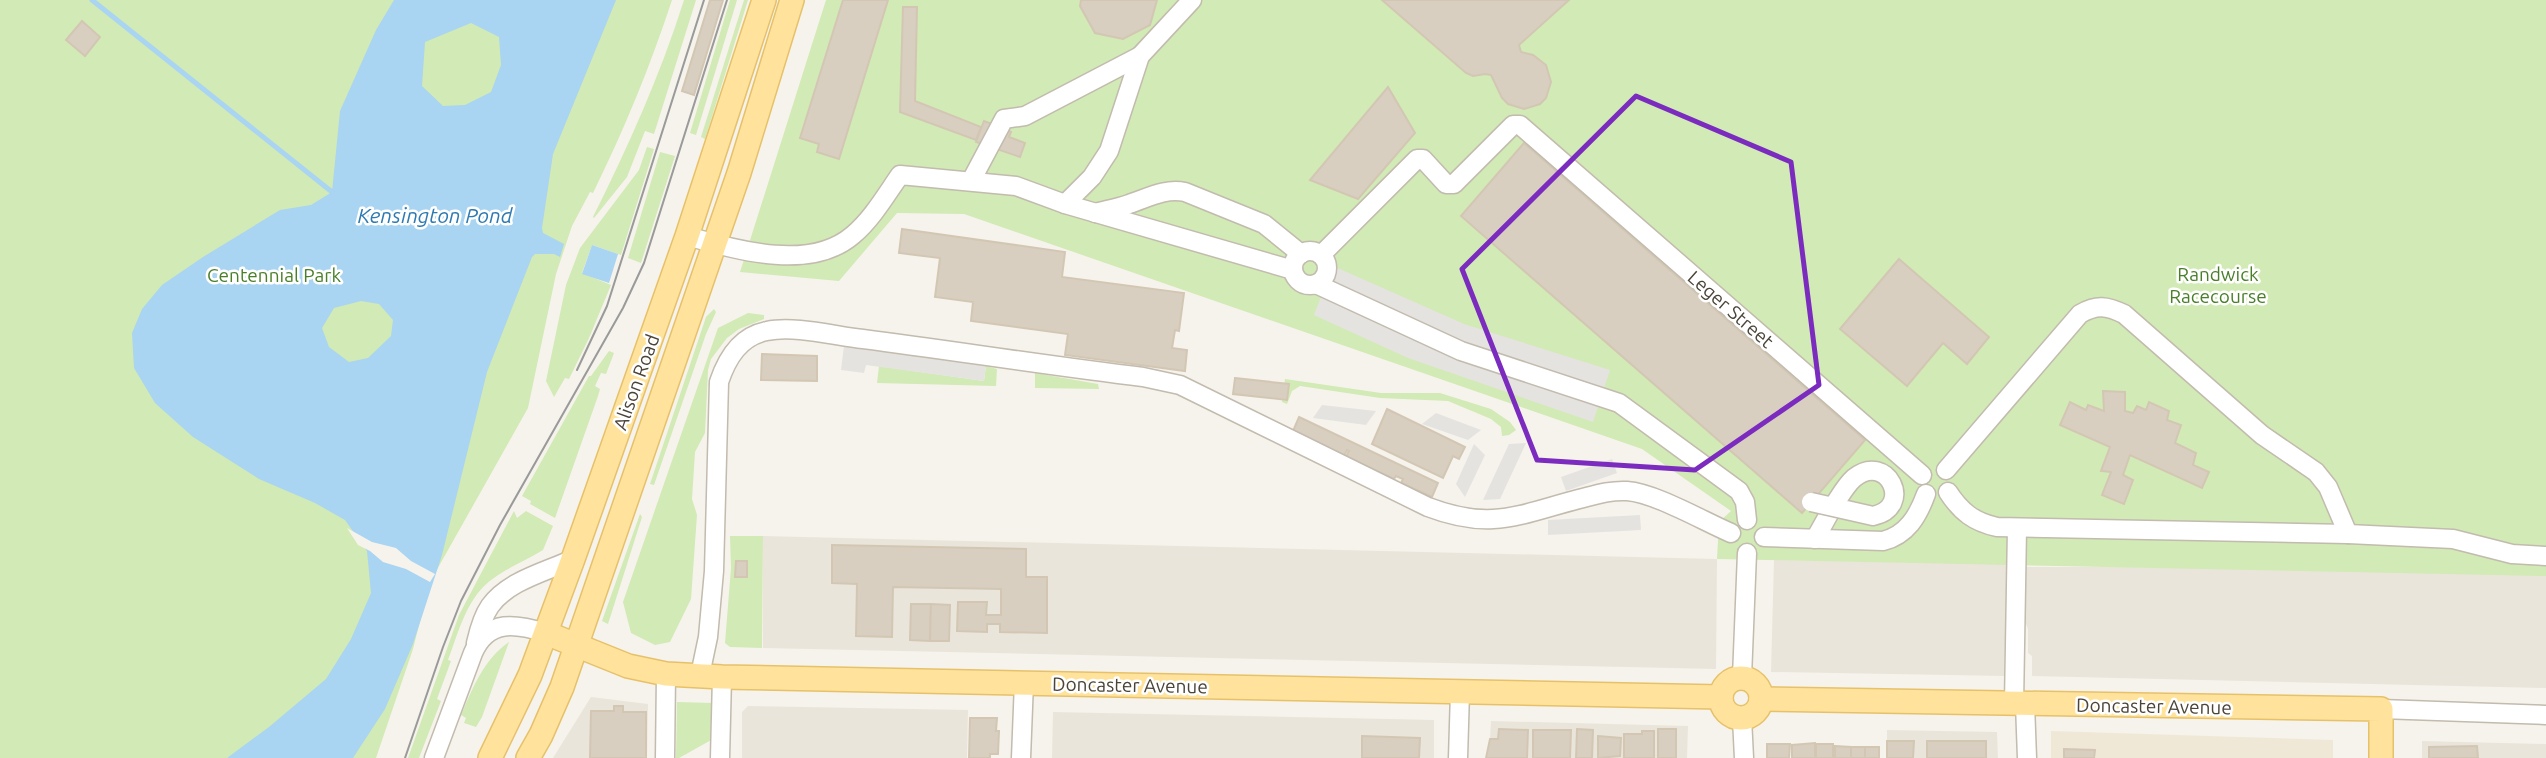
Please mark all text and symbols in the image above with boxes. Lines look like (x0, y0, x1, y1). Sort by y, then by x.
water label: Kensington Pond (358, 203, 514, 227)
park label: Randwick Racecourse (2169, 263, 2267, 307)
park label: Centennial Park (207, 264, 341, 286)
street label: Leger Street (1684, 266, 1779, 352)
street label: Alison Road (609, 331, 663, 433)
street label: Doncaster Avenue (1052, 673, 1208, 697)
street label: Doncaster Avenue (2076, 694, 2232, 718)

